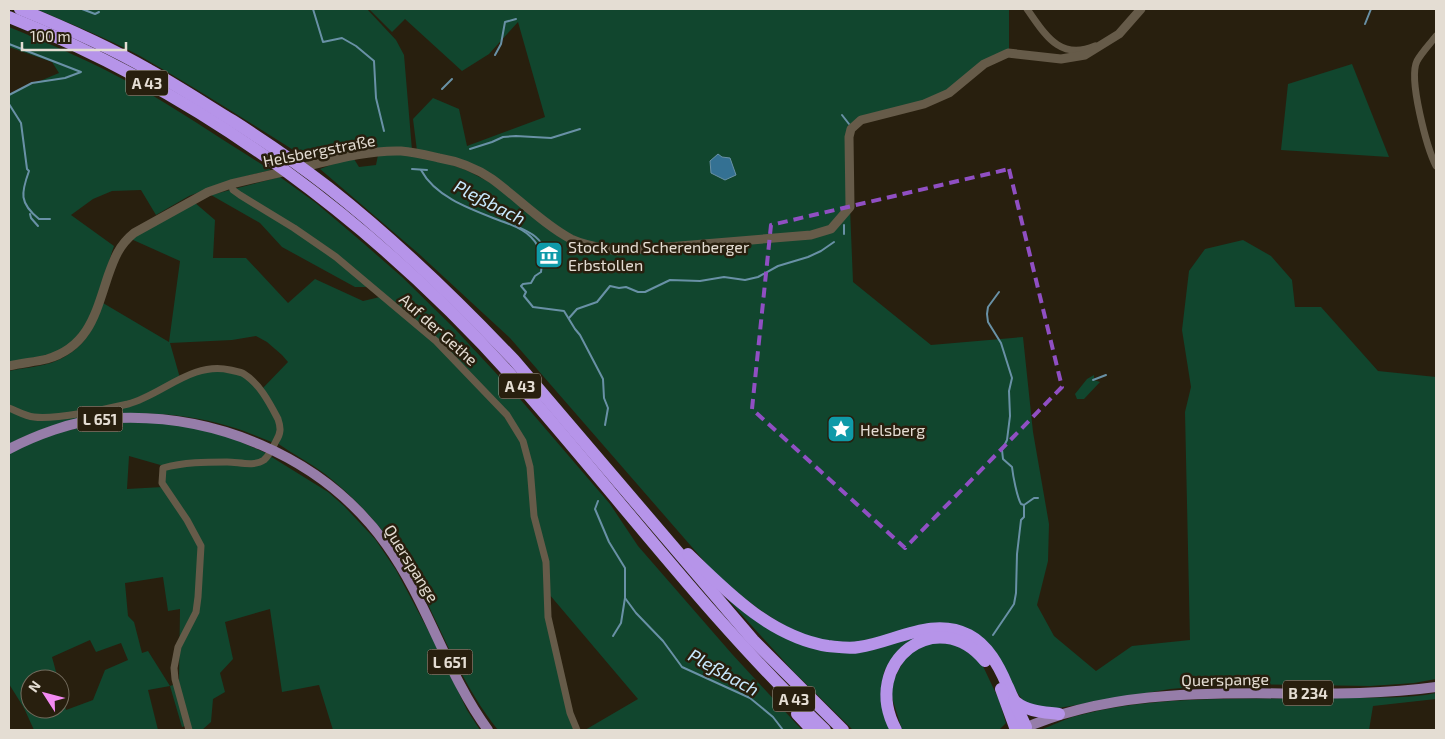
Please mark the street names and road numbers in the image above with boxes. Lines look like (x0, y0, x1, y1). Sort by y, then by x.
road number: A 43 (126, 70, 168, 96)
street label: Helsbergstraße (261, 130, 377, 170)
street label: Auf der Gethe (396, 289, 482, 369)
road number: A 43 (499, 374, 541, 398)
road number: L 651 (78, 406, 122, 432)
street label: Querspange (380, 521, 443, 606)
road number: L 651 (428, 650, 472, 674)
street label: Querspange (1181, 669, 1269, 690)
road number: B 234 (1283, 680, 1333, 706)
road number: A 43 (773, 686, 815, 712)

